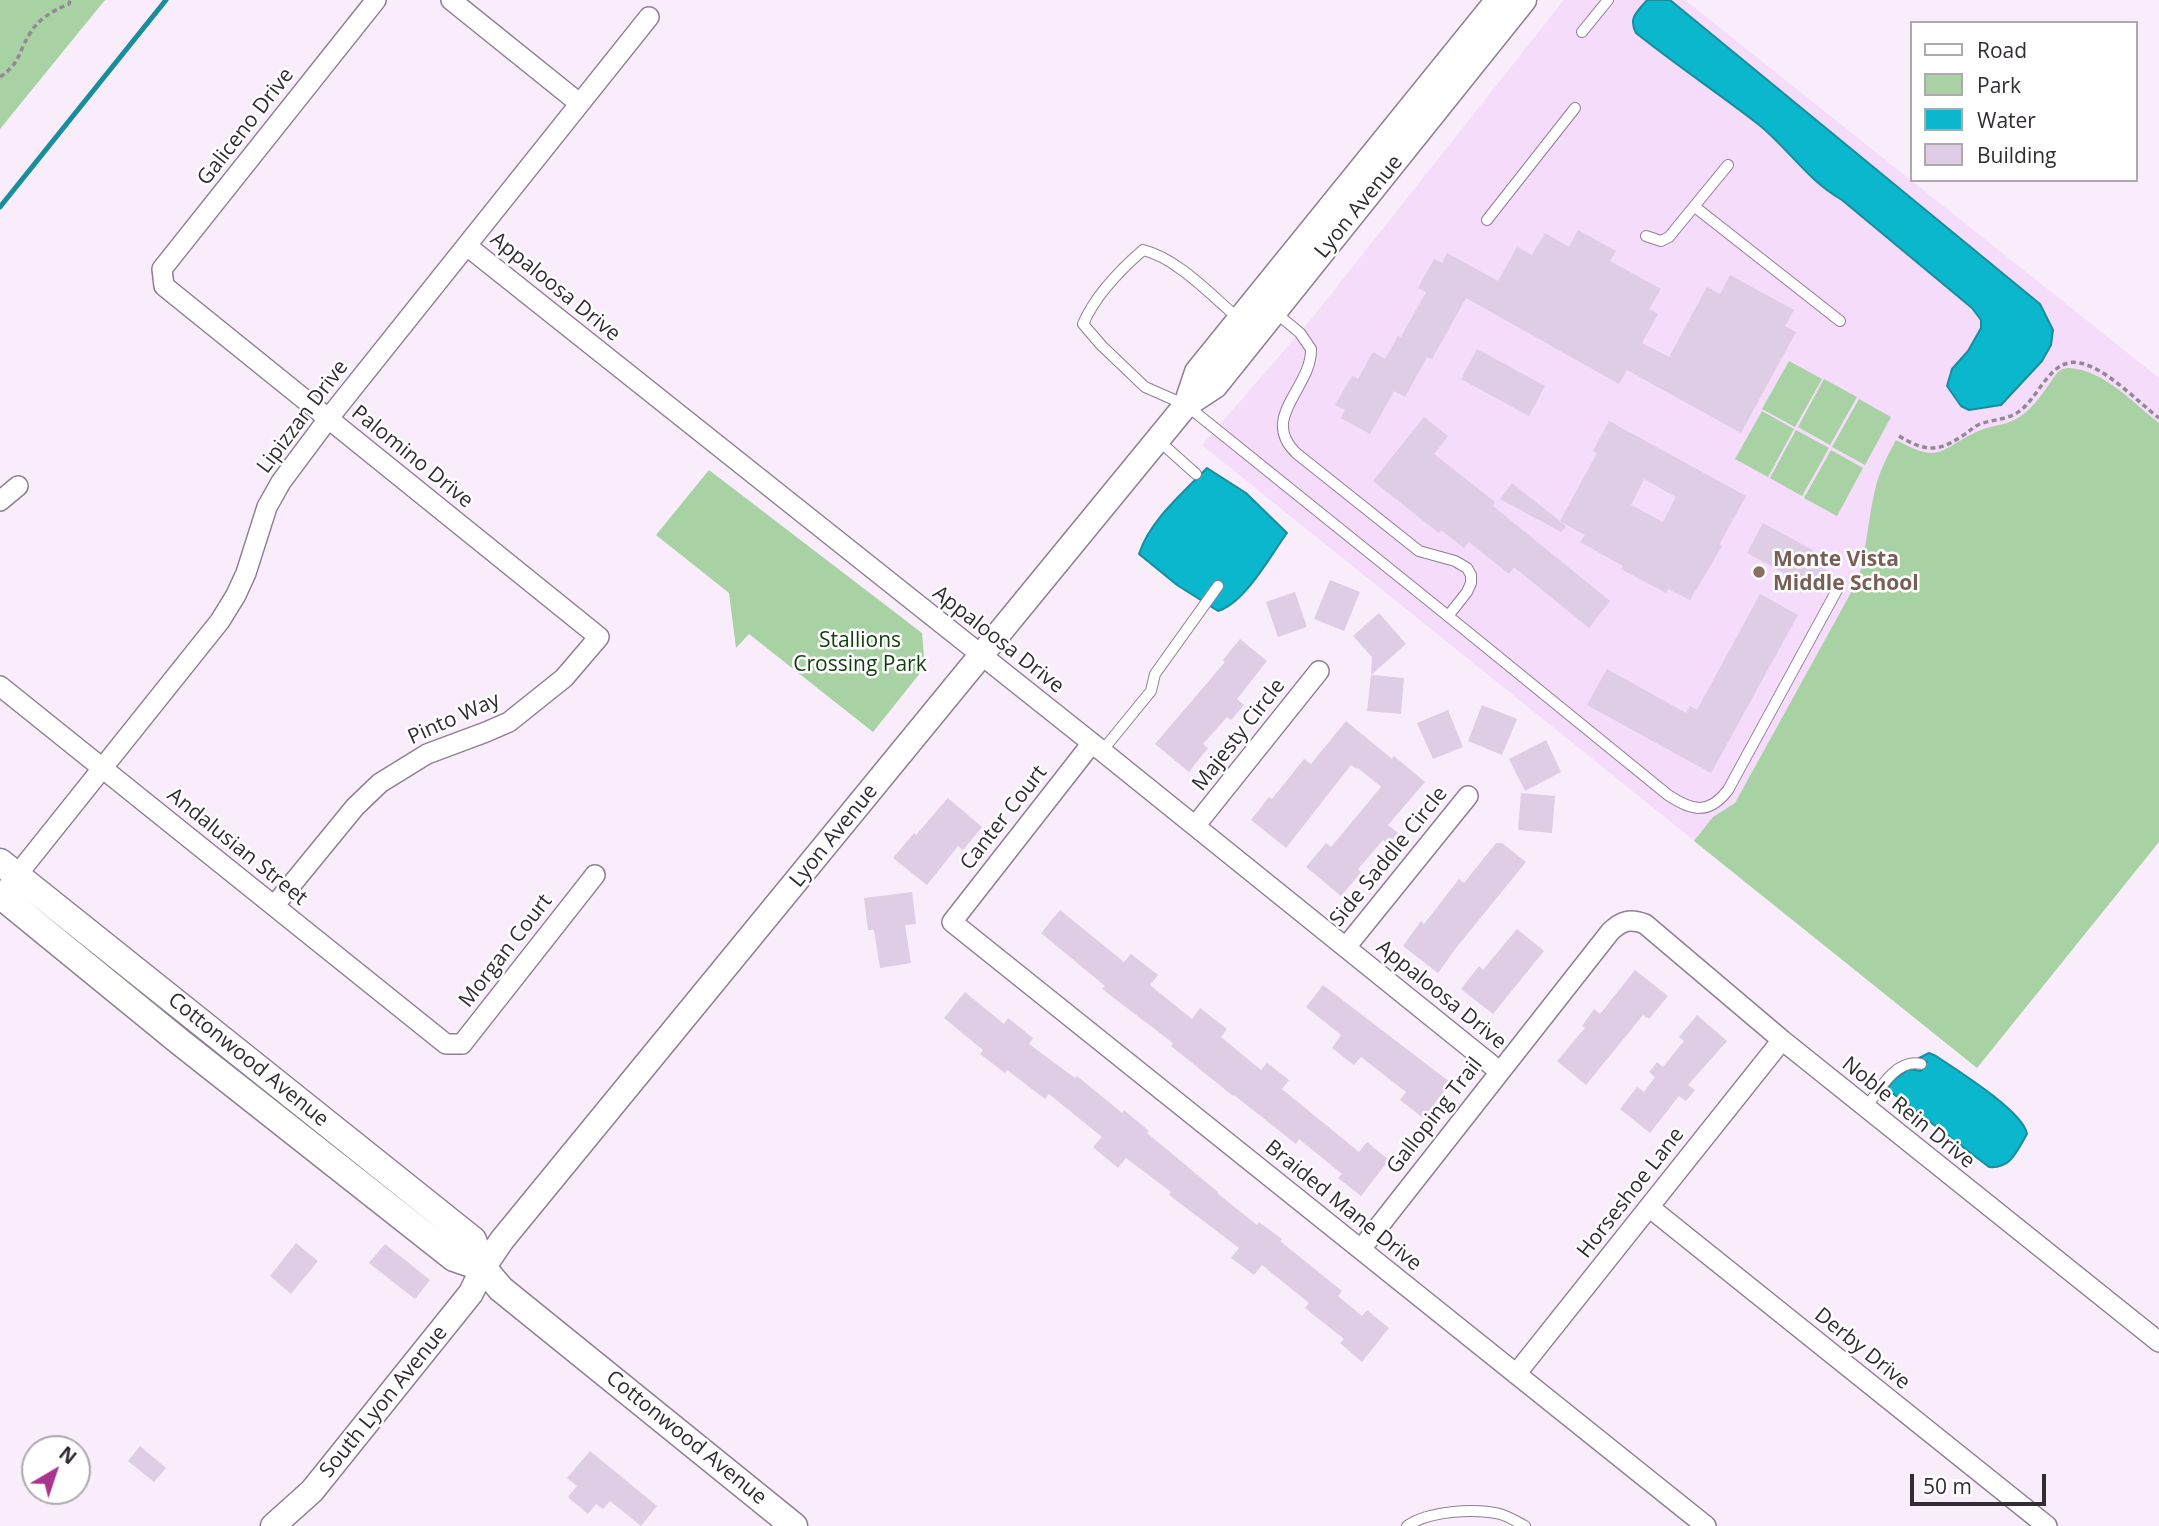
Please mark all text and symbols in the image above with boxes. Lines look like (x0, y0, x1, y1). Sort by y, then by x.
legend (1910, 21, 2138, 182)
text: Road (1977, 36, 2027, 64)
street label: Galiceno Drive (192, 63, 300, 191)
text: Park (1977, 71, 2021, 99)
text: Water (1977, 106, 2036, 134)
text: Building (1977, 141, 2056, 169)
street label: Lyon Avenue (1310, 150, 1408, 264)
street label: Appaloosa Drive (485, 227, 625, 347)
street label: Lipizzan Drive (252, 355, 354, 479)
street label: Palomino Drive (346, 400, 478, 514)
place label: Monte Vista Middle School (1773, 547, 1919, 597)
marker: Monte Vista Middle School (1751, 564, 1767, 580)
street label: Appaloosa Drive (927, 581, 1069, 699)
park label: Stallions Crossing Park (793, 628, 927, 678)
street label: Majesty Circle (1187, 674, 1291, 796)
street label: Pinto Way (404, 688, 504, 750)
street label: Canter Court (955, 761, 1053, 875)
street label: Lyon Avenue (785, 779, 883, 893)
street label: Side Saddle Circle (1325, 782, 1453, 932)
street label: Andalusian Street (162, 783, 312, 911)
street label: Morgan Court (454, 890, 558, 1012)
street label: Appaloosa Drive (1371, 935, 1511, 1055)
street label: Cottonwood Avenue (163, 987, 333, 1133)
street label: Noble Rein Drive (1836, 1052, 1980, 1174)
street label: Galloping Trail (1382, 1053, 1488, 1179)
street label: Horseshoe Lane (1572, 1123, 1690, 1263)
street label: Braided Mane Drive (1260, 1135, 1426, 1277)
street label: Derby Drive (1809, 1303, 1915, 1395)
street label: South Lyon Avenue (315, 1321, 453, 1483)
street label: Cottonwood Avenue (601, 1365, 771, 1511)
north arrow (21, 1435, 91, 1505)
text: N (54, 1440, 82, 1470)
scale bar (1914, 1460, 2050, 1504)
text: 50 m (1923, 1472, 1972, 1500)

